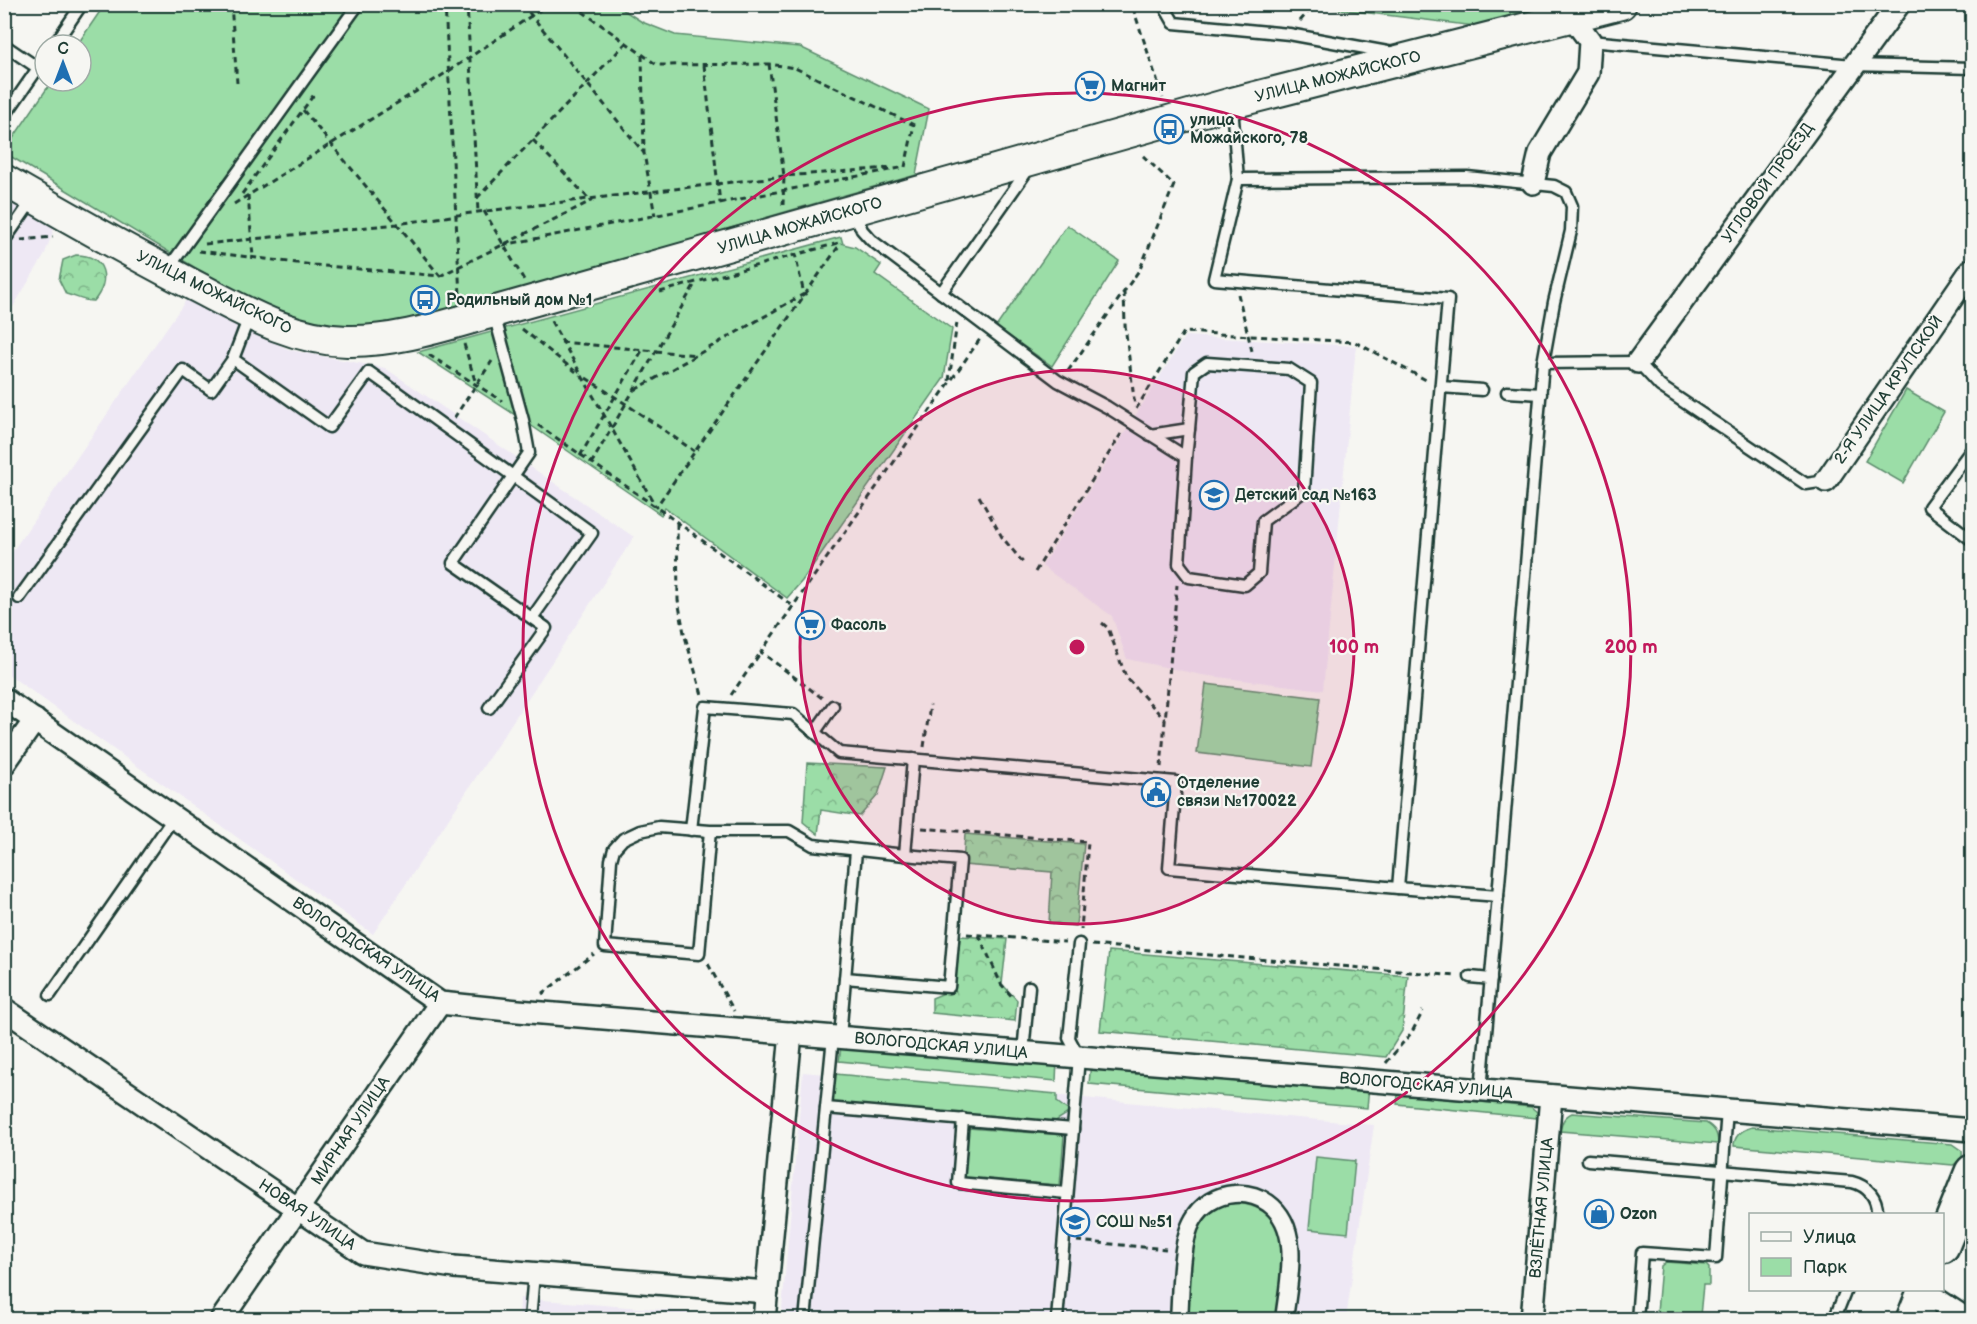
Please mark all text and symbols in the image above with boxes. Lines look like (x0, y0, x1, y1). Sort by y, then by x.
north arrow (33, 33, 93, 93)
text: С (57, 40, 69, 59)
street label: УЛИЦА МОЖАЙСКОГО (1253, 47, 1423, 107)
supermarket icon: Магнит (1074, 70, 1106, 102)
place label: Магнит (1111, 77, 1166, 96)
place label: улица Можайского, 78 (1190, 111, 1308, 148)
bus stop icon: улица Можайского, 78 (1153, 113, 1185, 145)
street label: УГЛОВОЙ ПРОЕЗД (1718, 119, 1818, 247)
street label: УЛИЦА МОЖАЙСКОГО (716, 193, 885, 259)
street label: УЛИЦА МОЖАЙСКОГО (133, 247, 295, 339)
bus stop icon: Родильный дом №1 (409, 284, 441, 316)
place label: Родильный дом №1 (446, 291, 593, 310)
street label: 2-Я УЛИЦА КРУПСКОЙ (1831, 312, 1947, 468)
school or university icon: Детский сад №163 (1198, 479, 1230, 511)
place label: Детский сад №163 (1235, 486, 1377, 505)
supermarket icon: Фасоль (794, 609, 826, 641)
place label: Фасоль (831, 616, 887, 635)
centre of rings (1067, 637, 1087, 657)
text: 100 m (1329, 637, 1379, 658)
text: 200 m (1604, 637, 1658, 658)
place label: Отделение связи №170022 (1177, 774, 1297, 811)
public building icon: Отделение связи №170022 (1140, 776, 1172, 808)
street label: ВОЛОГОДСКАЯ УЛИЦА (289, 893, 444, 1007)
street label: ВОЛОГОДСКАЯ УЛИЦА (854, 1029, 1029, 1063)
street label: ВОЛОГОДСКАЯ УЛИЦА (1339, 1069, 1514, 1103)
street label: МИРНАЯ УЛИЦА (308, 1073, 395, 1189)
street label: ВЗЛЁТНАЯ УЛИЦА (1525, 1136, 1558, 1279)
street label: НОВАЯ УЛИЦА (255, 1175, 359, 1255)
shop icon: Ozon (1583, 1198, 1615, 1230)
place label: Ozon (1620, 1205, 1657, 1224)
school or university icon: СОШ №51 (1059, 1206, 1091, 1238)
place label: СОШ №51 (1096, 1213, 1173, 1232)
legend (1749, 1213, 1944, 1291)
text: Улица (1803, 1227, 1857, 1248)
text: Парк (1803, 1257, 1847, 1278)

